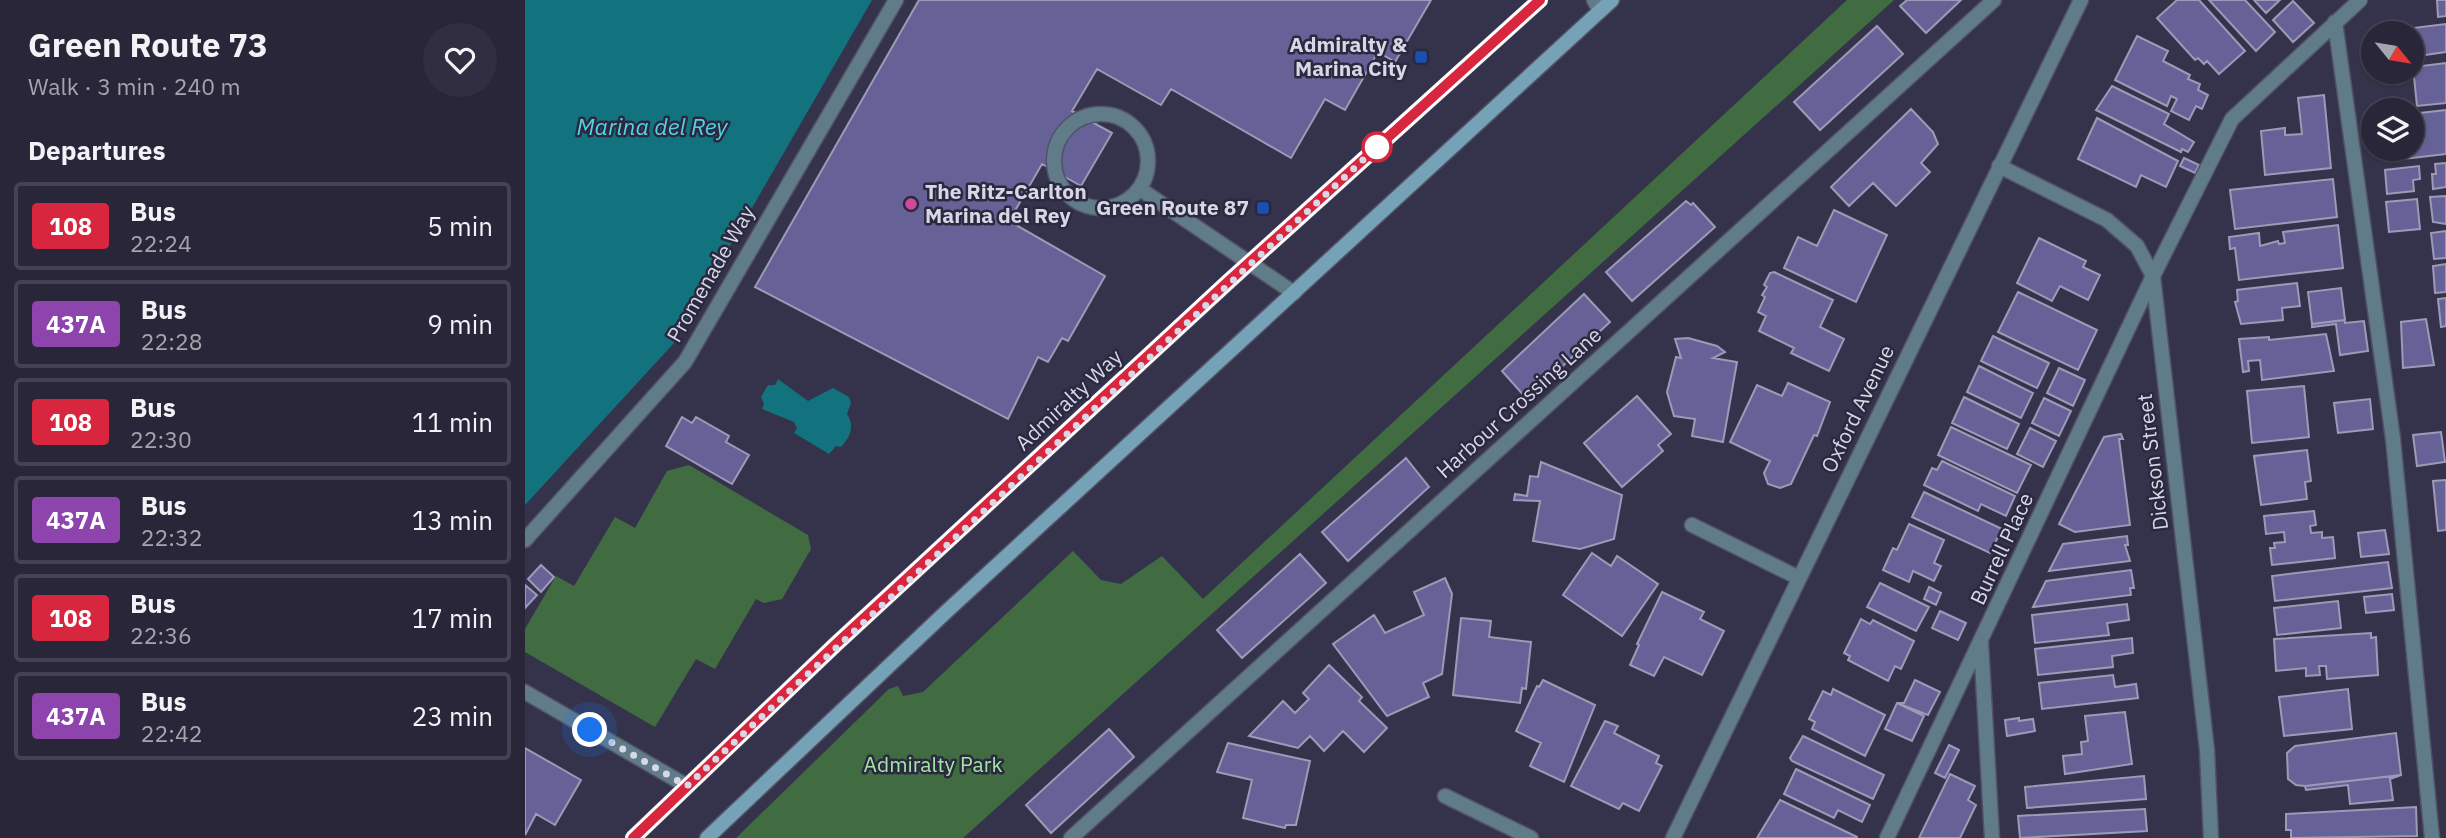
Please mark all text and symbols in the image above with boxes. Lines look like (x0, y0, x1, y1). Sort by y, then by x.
north arrow (2361, 21, 2424, 84)
map controls (2361, 21, 2424, 161)
text: Green Route 73 (28, 23, 268, 66)
button: heart (423, 23, 497, 97)
place label: Admiralty & Marina City (1289, 30, 1408, 82)
marker: Admiralty & Marina City (1413, 49, 1429, 65)
text: Walk · 3 min · 240 m (28, 71, 241, 101)
button: layers (2361, 98, 2424, 161)
water label: Marina del Rey (577, 111, 728, 141)
unlabelled marker (1362, 132, 1392, 162)
text: Departures (28, 133, 166, 167)
place label: The Ritz-Carlton Marina del Rey (925, 177, 1087, 229)
place label: Green Route 87 (1096, 193, 1249, 221)
text: Bus (130, 194, 176, 228)
marker: The Ritz-Carlton Marina del Rey (903, 196, 919, 212)
street label: Promenade Way (660, 200, 761, 347)
marker: Green Route 87 (1255, 200, 1271, 216)
text: 5 min (427, 209, 493, 243)
text: 108 (49, 210, 92, 242)
text: 22:24 (130, 228, 192, 258)
text: Bus (141, 292, 187, 326)
text: 9 min (427, 307, 493, 341)
text: 437A (46, 308, 106, 340)
street label: Harbour Crossing Lane (1430, 320, 1607, 484)
text: 22:28 (141, 326, 203, 356)
street label: Oxford Avenue (1814, 340, 1900, 477)
street label: Admiralty Way (1009, 342, 1128, 456)
text: Bus (130, 390, 176, 424)
street label: Dickson Street (2130, 392, 2174, 532)
text: 11 min (412, 405, 493, 439)
text: 108 (49, 406, 92, 438)
text: 22:30 (130, 424, 192, 454)
text: Bus (141, 488, 187, 522)
street label: Burrell Place (1963, 488, 2039, 609)
text: 13 min (412, 503, 493, 537)
text: 437A (46, 504, 106, 536)
text: 22:32 (141, 522, 203, 552)
text: Bus (130, 586, 176, 620)
text: 17 min (412, 601, 493, 635)
text: 108 (49, 602, 92, 634)
text: 22:36 (130, 620, 192, 650)
text: Bus (141, 684, 187, 718)
text: 23 min (412, 699, 493, 733)
text: 437A (46, 700, 106, 732)
your location (572, 712, 607, 747)
text: 22:42 (141, 718, 203, 748)
park label: Admiralty Park (864, 750, 1002, 778)

